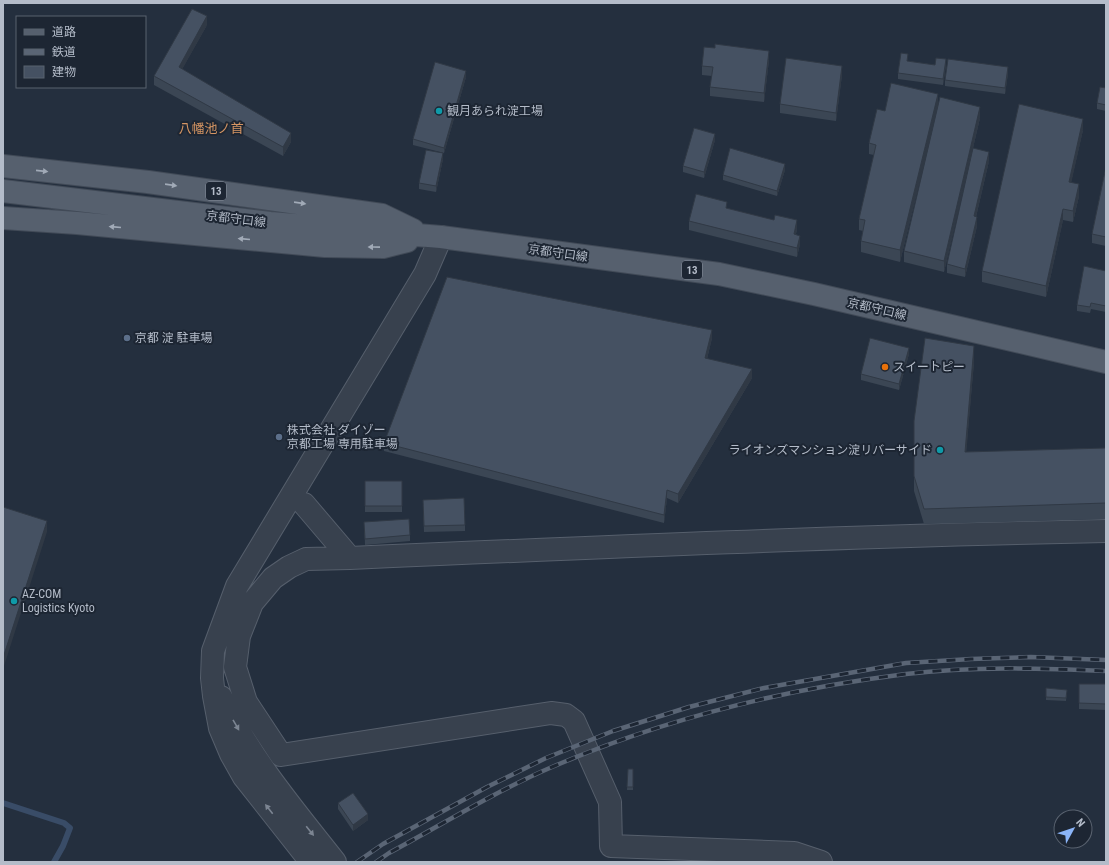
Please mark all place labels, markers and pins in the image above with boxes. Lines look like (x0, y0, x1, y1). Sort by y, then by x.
place label: 観月あられ淀工場 (447, 104, 543, 118)
marker: 観月あられ淀工場 (434, 106, 444, 116)
place label: 京都 淀 駐車場 (135, 331, 213, 345)
marker: 京都 淀 駐車場 (122, 333, 132, 343)
place label: スイートピー (893, 360, 965, 374)
marker: スイートピー (880, 362, 890, 372)
place label: 株式会社 ダイゾー 京都工場 専用駐車場 (287, 423, 398, 451)
marker: 株式会社 ダイゾー 京都工場 専用駐車場 (274, 432, 284, 442)
place label: ライオンズマンション淀リバーサイド (728, 443, 932, 457)
marker: ライオンズマンション淀リバーサイド (935, 445, 945, 455)
place label: AZ-COM Logistics Kyoto (22, 587, 95, 615)
marker: AZ-COM Logistics Kyoto (9, 596, 19, 606)

